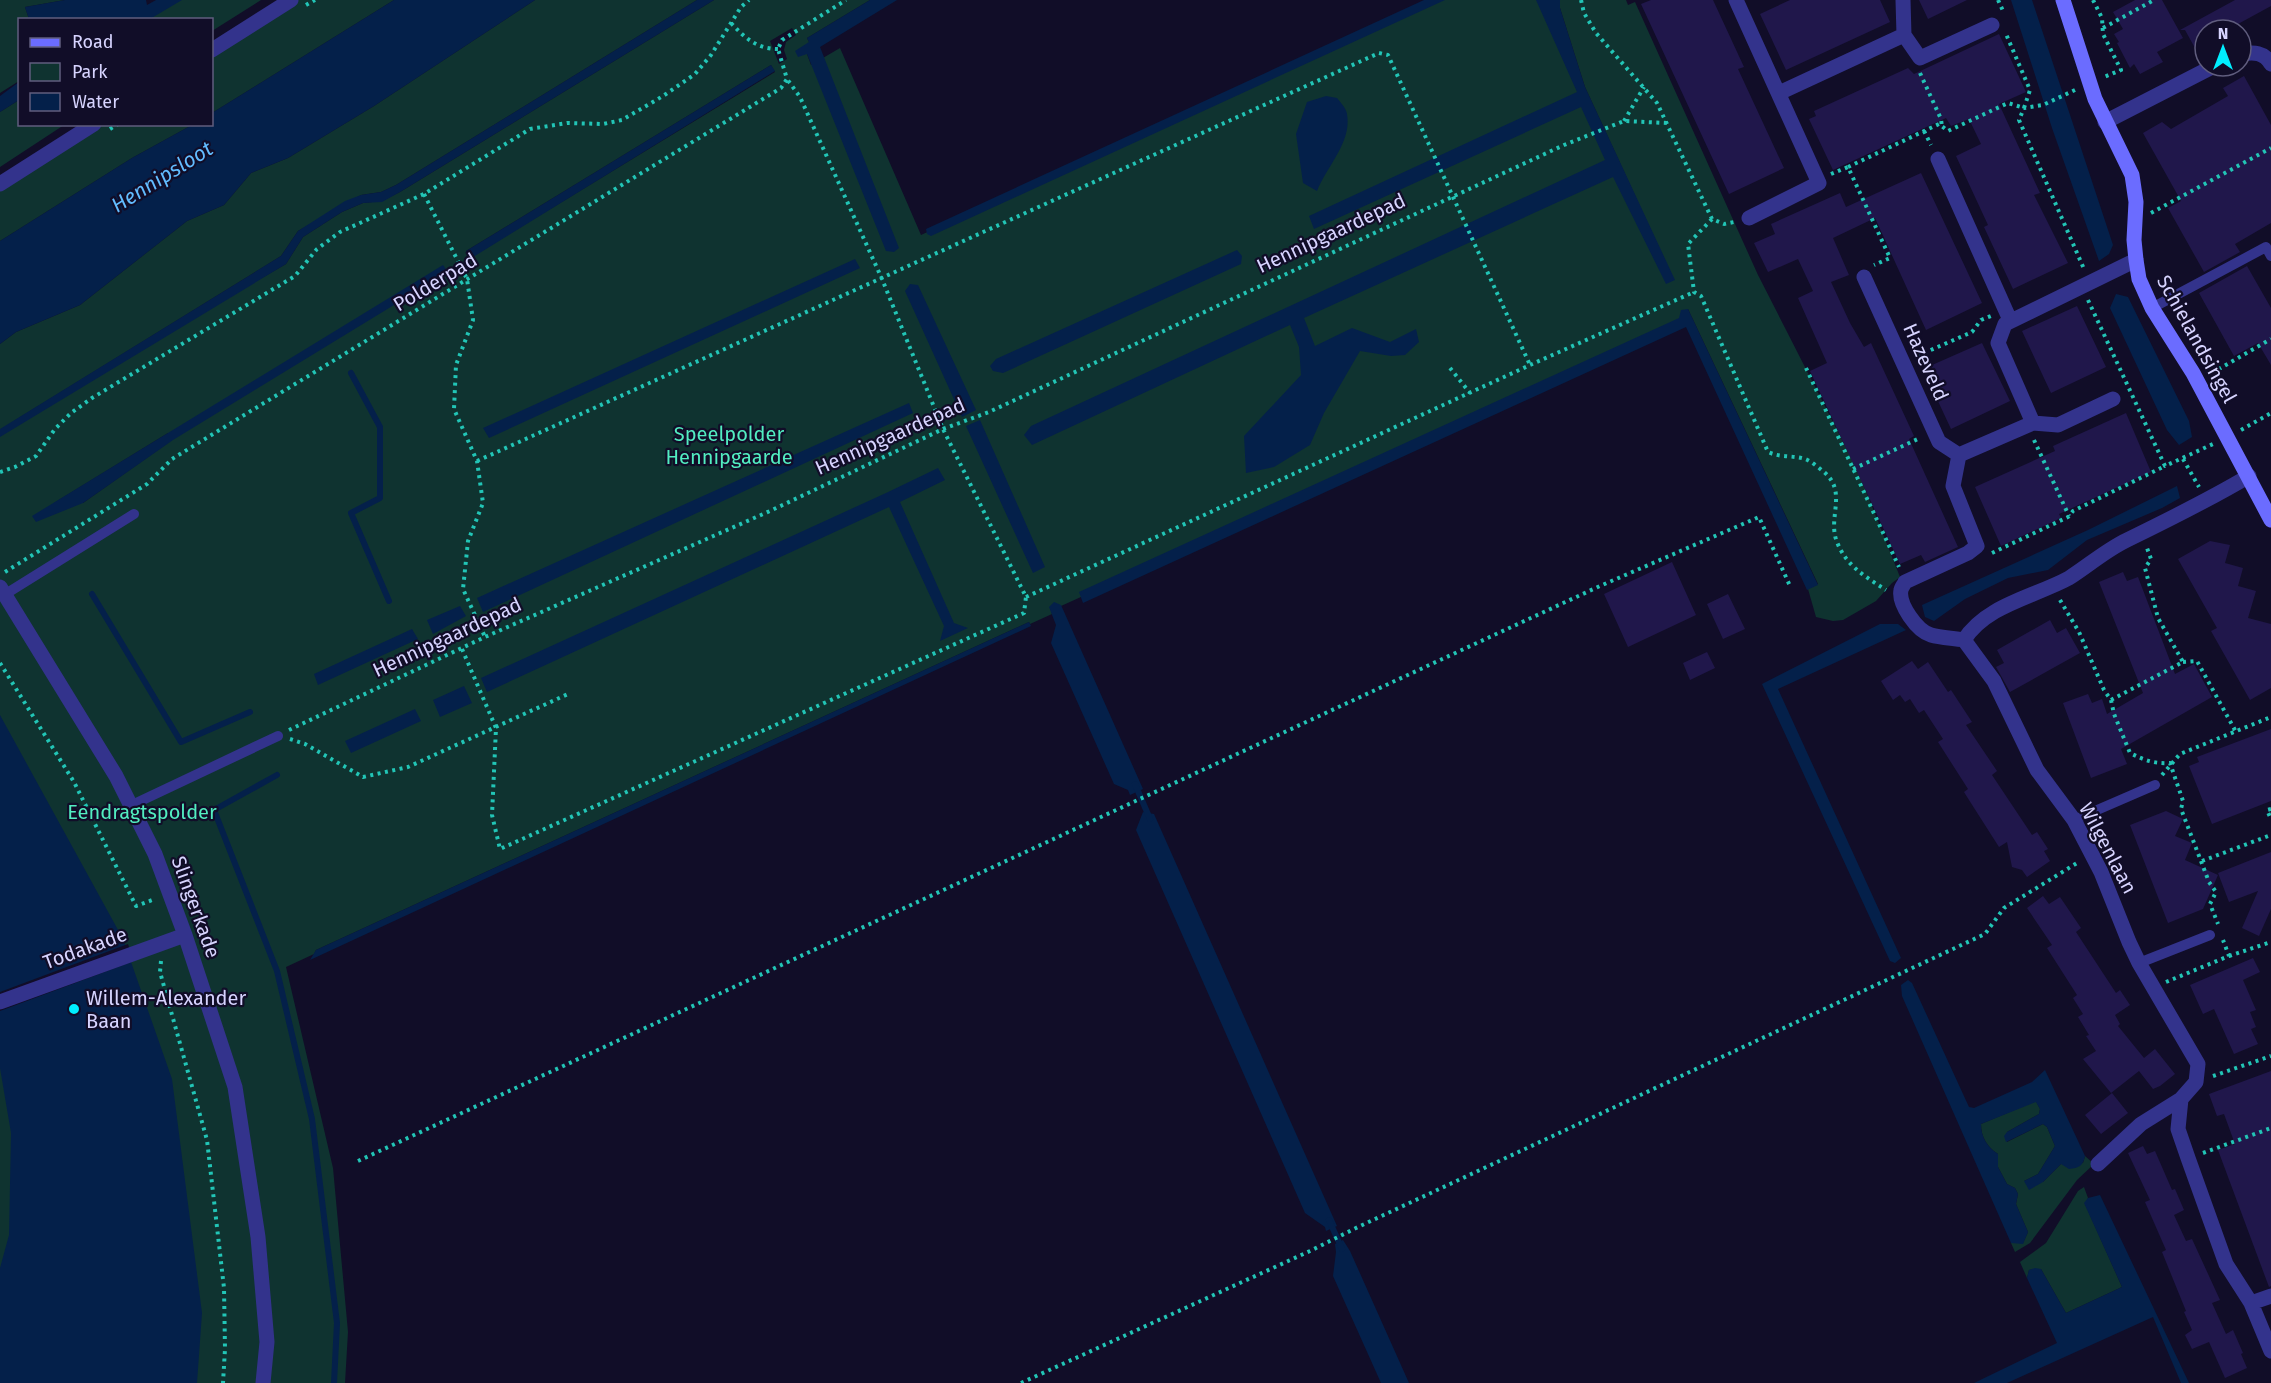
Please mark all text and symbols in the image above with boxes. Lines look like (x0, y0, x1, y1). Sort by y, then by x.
legend (18, 18, 213, 126)
north arrow (2193, 18, 2253, 78)
text: N (2218, 24, 2228, 43)
text: Road (72, 31, 114, 53)
text: Park (72, 61, 108, 83)
text: Water (72, 91, 119, 113)
water label: Hennipsloot (106, 135, 218, 218)
street label: Hennipgaardepad (1253, 188, 1409, 278)
street label: Polderpad (389, 248, 481, 316)
street label: Schielandsingel (2152, 271, 2242, 407)
street label: Hazeveld (1898, 320, 1954, 404)
street label: Hennipgaardepad (811, 392, 969, 480)
park label: Speelpolder Hennipgaarde (665, 422, 793, 469)
street label: Hennipgaardepad (369, 592, 525, 682)
street label: Wilgenlaan (2074, 798, 2142, 898)
park label: Eendragtspolder (67, 800, 217, 824)
street label: Slingerkade (167, 853, 225, 961)
street label: Todakade (40, 922, 130, 974)
place label: Willem-Alexander Baan (86, 986, 246, 1033)
marker: Willem-Alexander Baan (67, 1002, 81, 1016)

